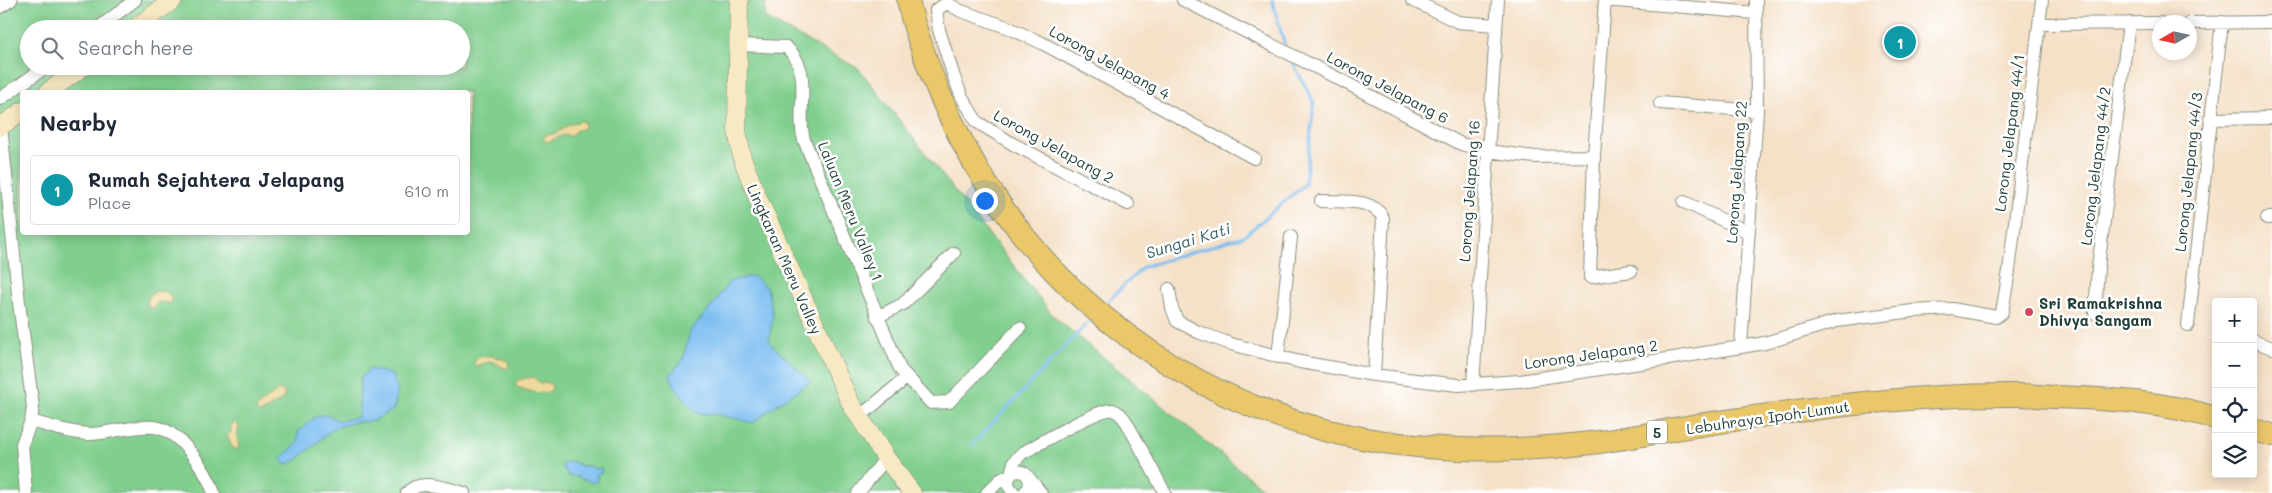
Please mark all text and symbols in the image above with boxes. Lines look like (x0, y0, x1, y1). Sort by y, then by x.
north arrow (2152, 15, 2197, 60)
search box (20, 20, 470, 75)
street label: Lorong Jelapang 4 (1046, 21, 1174, 104)
pin: 1 (1884, 23, 1916, 61)
icon: search (38, 34, 66, 62)
text: Search here (78, 35, 194, 60)
street label: Lorong Jelapang 6 (1324, 46, 1452, 128)
street label: Lorong Jelapang 44/1 (1989, 53, 2029, 213)
street label: Lorong Jelapang 44/2 (2075, 85, 2115, 247)
street label: Lorong Jelapang 44/3 (2170, 91, 2206, 253)
street label: Lorong Jelapang 22 (1721, 100, 1751, 244)
street label: Lorong Jelapang 2 (990, 105, 1118, 187)
text: Nearby (40, 109, 117, 136)
street label: Lorong Jelapang 16 (1454, 120, 1484, 262)
street label: Laluan Meru Valley 1 (814, 138, 888, 284)
text: Rumah Sejahtera Jelapang (88, 167, 344, 192)
text: 1 (53, 180, 61, 201)
text: 610 m (404, 180, 449, 201)
street label: Lingkaran Meru Valley (743, 181, 827, 337)
your location (972, 188, 998, 214)
text: Place (88, 192, 131, 213)
water label: Sungai Kati (1143, 217, 1233, 263)
place label: Sri Ramakrishna Dhivya Sangam (2039, 293, 2162, 330)
map controls (2212, 298, 2257, 478)
button: + (2212, 298, 2257, 343)
marker: Sri Ramakrishna Dhivya Sangam (2023, 306, 2035, 318)
street label: Lorong Jelapang 2 (1523, 335, 1659, 373)
button: − (2212, 343, 2257, 388)
button: locate (2212, 388, 2257, 433)
street label: Lebuhraya Ipoh-Lumut (1685, 396, 1851, 438)
road number: 5 (1647, 421, 1667, 444)
button: layers (2212, 433, 2257, 478)

